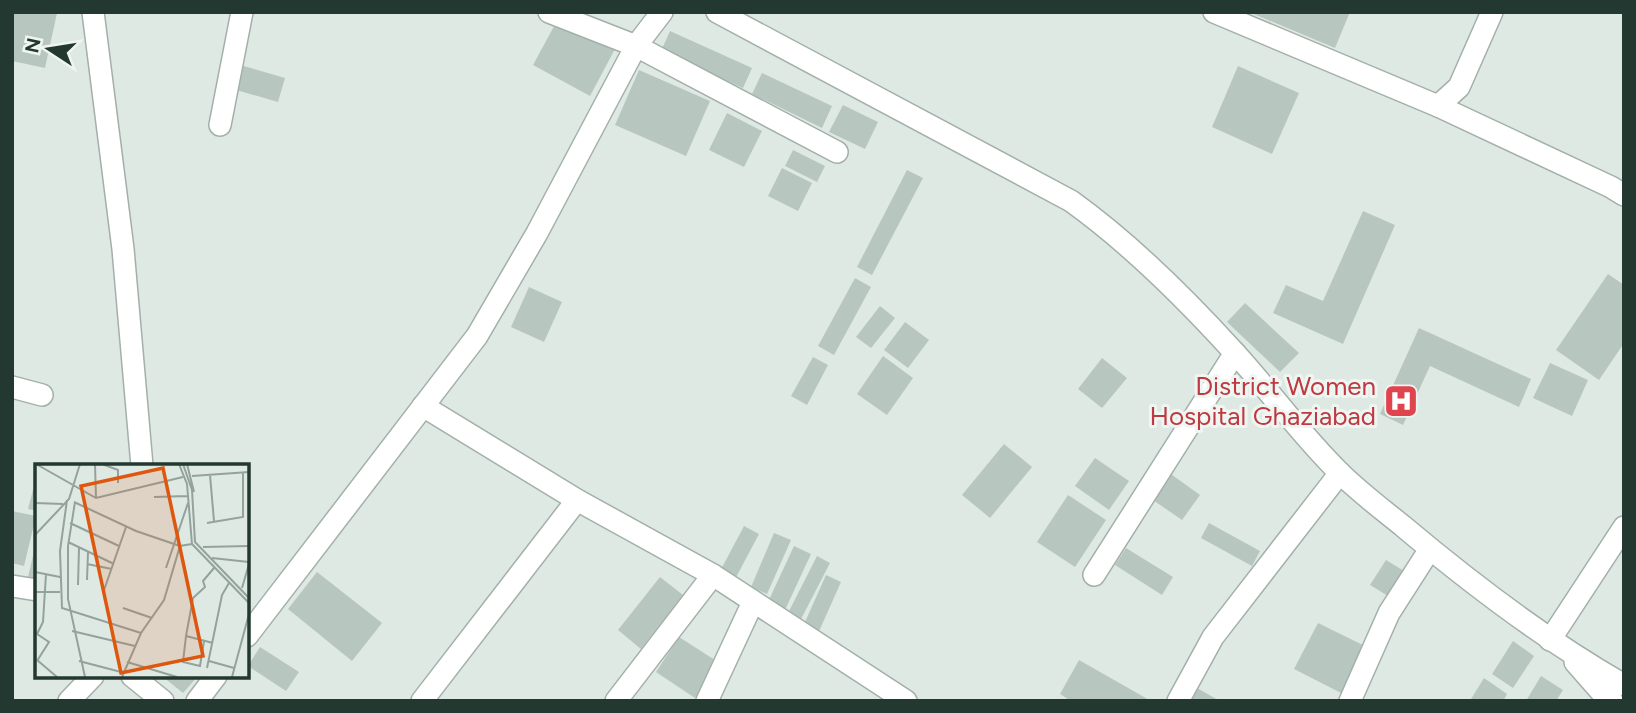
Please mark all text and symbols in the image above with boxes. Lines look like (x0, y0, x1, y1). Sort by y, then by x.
north arrow (14, 14, 84, 84)
text: N (20, 36, 46, 55)
place label: District Women Hospital Ghaziabad (1149, 370, 1376, 432)
hospital icon: District Women Hospital Ghaziabad (1382, 382, 1420, 420)
inset map (35, 464, 248, 678)

